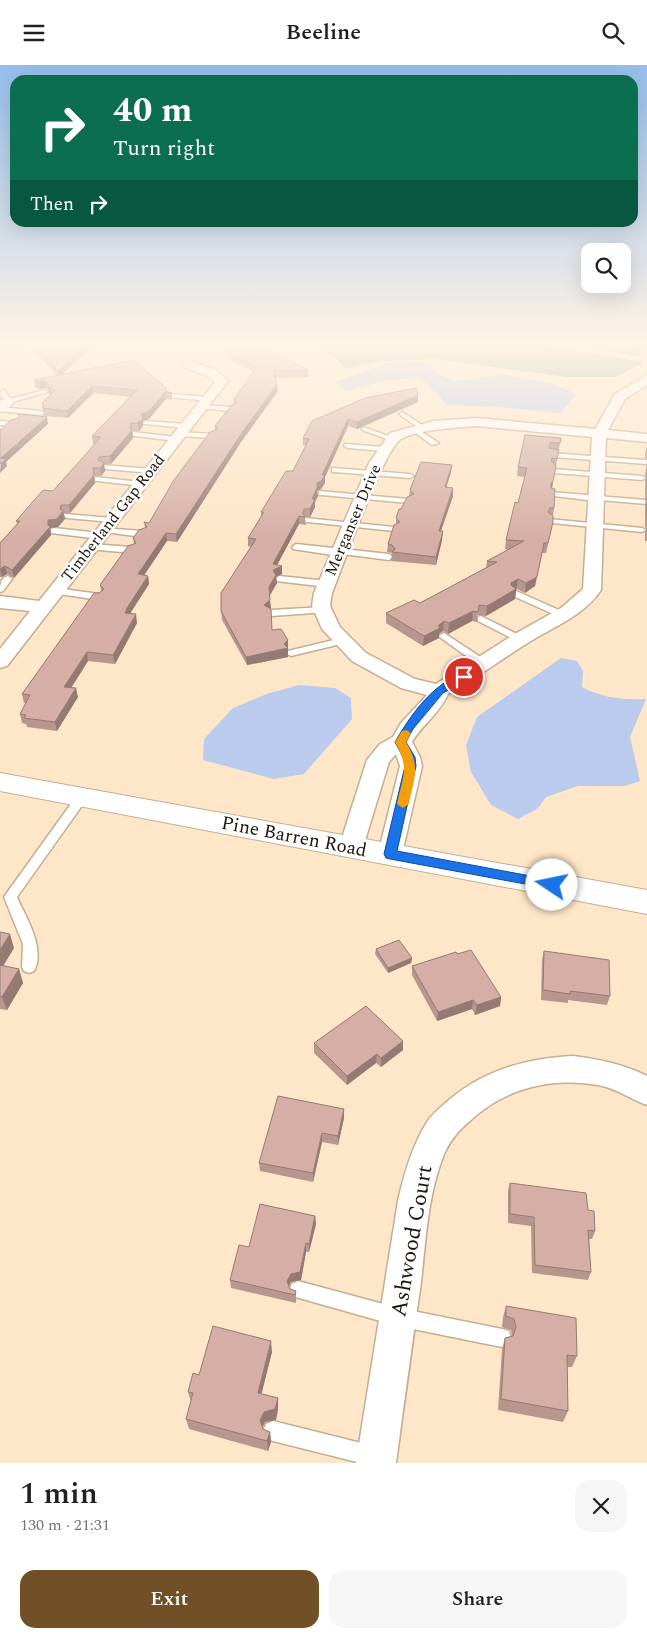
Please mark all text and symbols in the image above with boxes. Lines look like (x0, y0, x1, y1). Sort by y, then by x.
text: Beeline (286, 16, 361, 49)
icon: menu (20, 19, 48, 47)
icon: search (599, 19, 627, 47)
text: 40 m (113, 84, 193, 137)
icon: right (30, 95, 95, 160)
text: Turn right (113, 132, 215, 165)
text: Then (30, 190, 74, 219)
icon: right (84, 190, 112, 218)
map controls (581, 243, 631, 293)
button: search (581, 243, 631, 293)
street label: Timberland Gap Road (55, 449, 171, 587)
street label: Merganser Drive (319, 460, 387, 580)
pin (443, 656, 485, 698)
icon: arrive (450, 663, 478, 691)
street label: Pine Barren Road (219, 809, 369, 865)
position arrow (525, 858, 577, 910)
street label: Ashwood Court (382, 1162, 442, 1319)
text: 1 min (20, 1471, 98, 1517)
button: close (575, 1480, 627, 1532)
text: 130 m · 21:31 (20, 1513, 110, 1537)
button: Exit (20, 1570, 319, 1628)
button: Share (329, 1570, 627, 1628)

